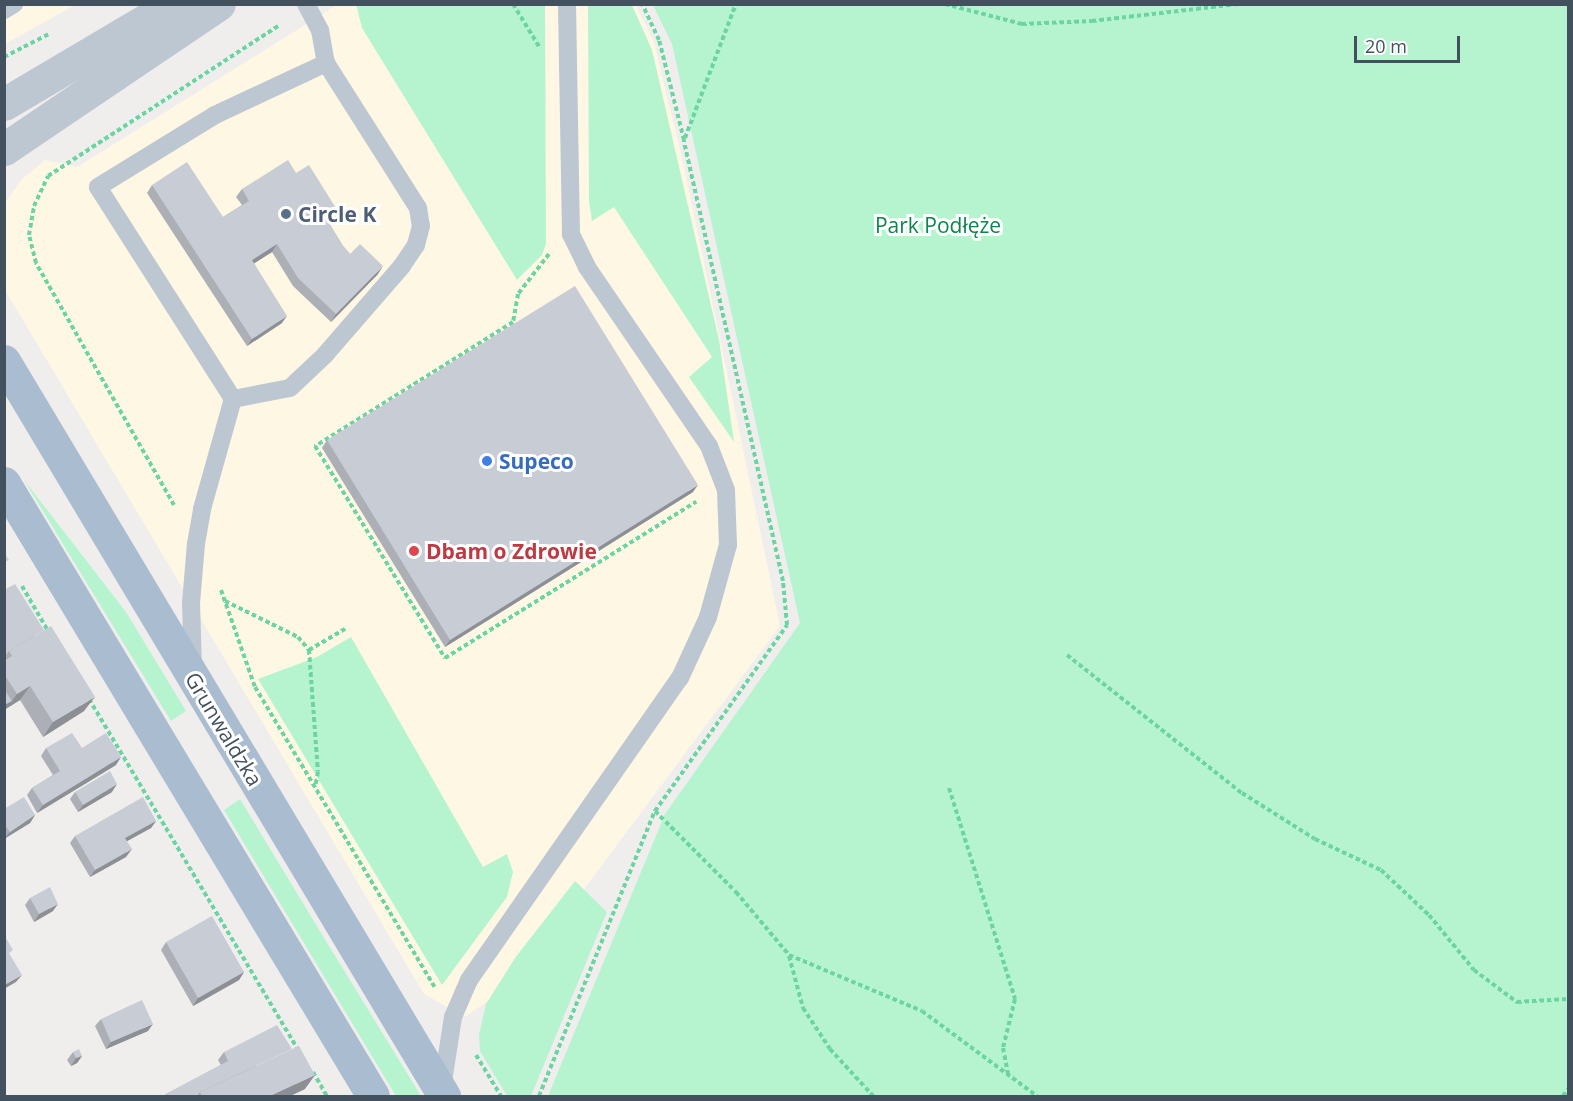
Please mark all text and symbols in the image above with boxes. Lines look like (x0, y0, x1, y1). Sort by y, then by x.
scale bar (1357, 24, 1464, 62)
text: 20 m (1365, 34, 1407, 58)
place label: Circle K (298, 201, 376, 227)
marker: Circle K (279, 207, 293, 221)
park label: Park Podłęże (875, 212, 1001, 238)
place label: Supeco (499, 448, 574, 474)
marker: Supeco (480, 454, 494, 468)
place label: Dbam o Zdrowie (426, 538, 597, 564)
marker: Dbam o Zdrowie (407, 544, 421, 558)
street label: Grunwaldzka (180, 668, 268, 790)

